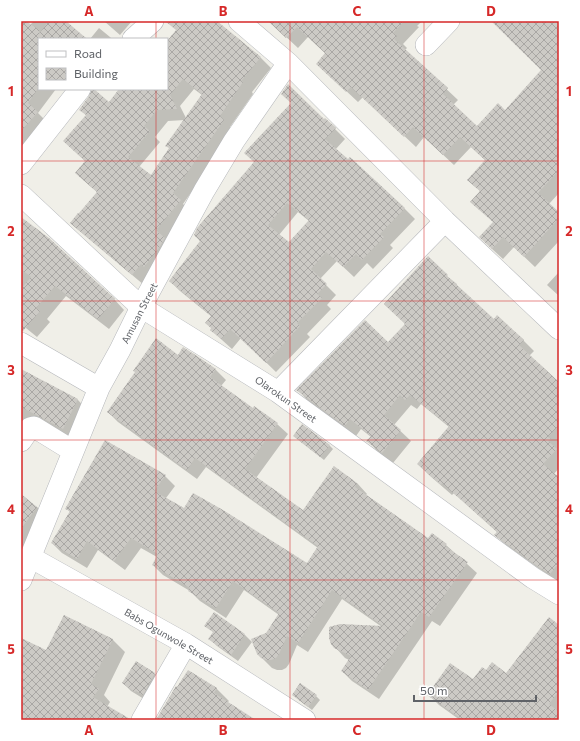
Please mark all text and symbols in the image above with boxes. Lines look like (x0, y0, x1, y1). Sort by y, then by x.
text: A (84, 3, 94, 19)
text: B (219, 3, 228, 19)
text: C (353, 3, 362, 19)
text: D (486, 3, 496, 19)
legend (38, 38, 168, 90)
text: Road (74, 46, 102, 60)
text: Building (74, 66, 118, 80)
text: 1 (8, 83, 14, 99)
text: 1 (566, 83, 572, 99)
text: 2 (7, 223, 15, 239)
text: 2 (565, 223, 573, 239)
street label: Amusan Street (118, 280, 160, 346)
text: 3 (7, 362, 15, 378)
text: 3 (565, 362, 573, 378)
street label: Olarokun Street (253, 373, 319, 425)
text: 4 (7, 501, 15, 517)
text: 4 (565, 501, 573, 517)
street label: Babs Ogunwole Street (122, 606, 216, 666)
text: 5 (7, 641, 15, 657)
text: 5 (565, 641, 573, 657)
scale bar (414, 677, 536, 703)
text: 50 m (420, 683, 448, 697)
text: A (84, 722, 94, 738)
text: B (219, 722, 228, 738)
text: C (353, 722, 362, 738)
text: D (486, 722, 496, 738)

